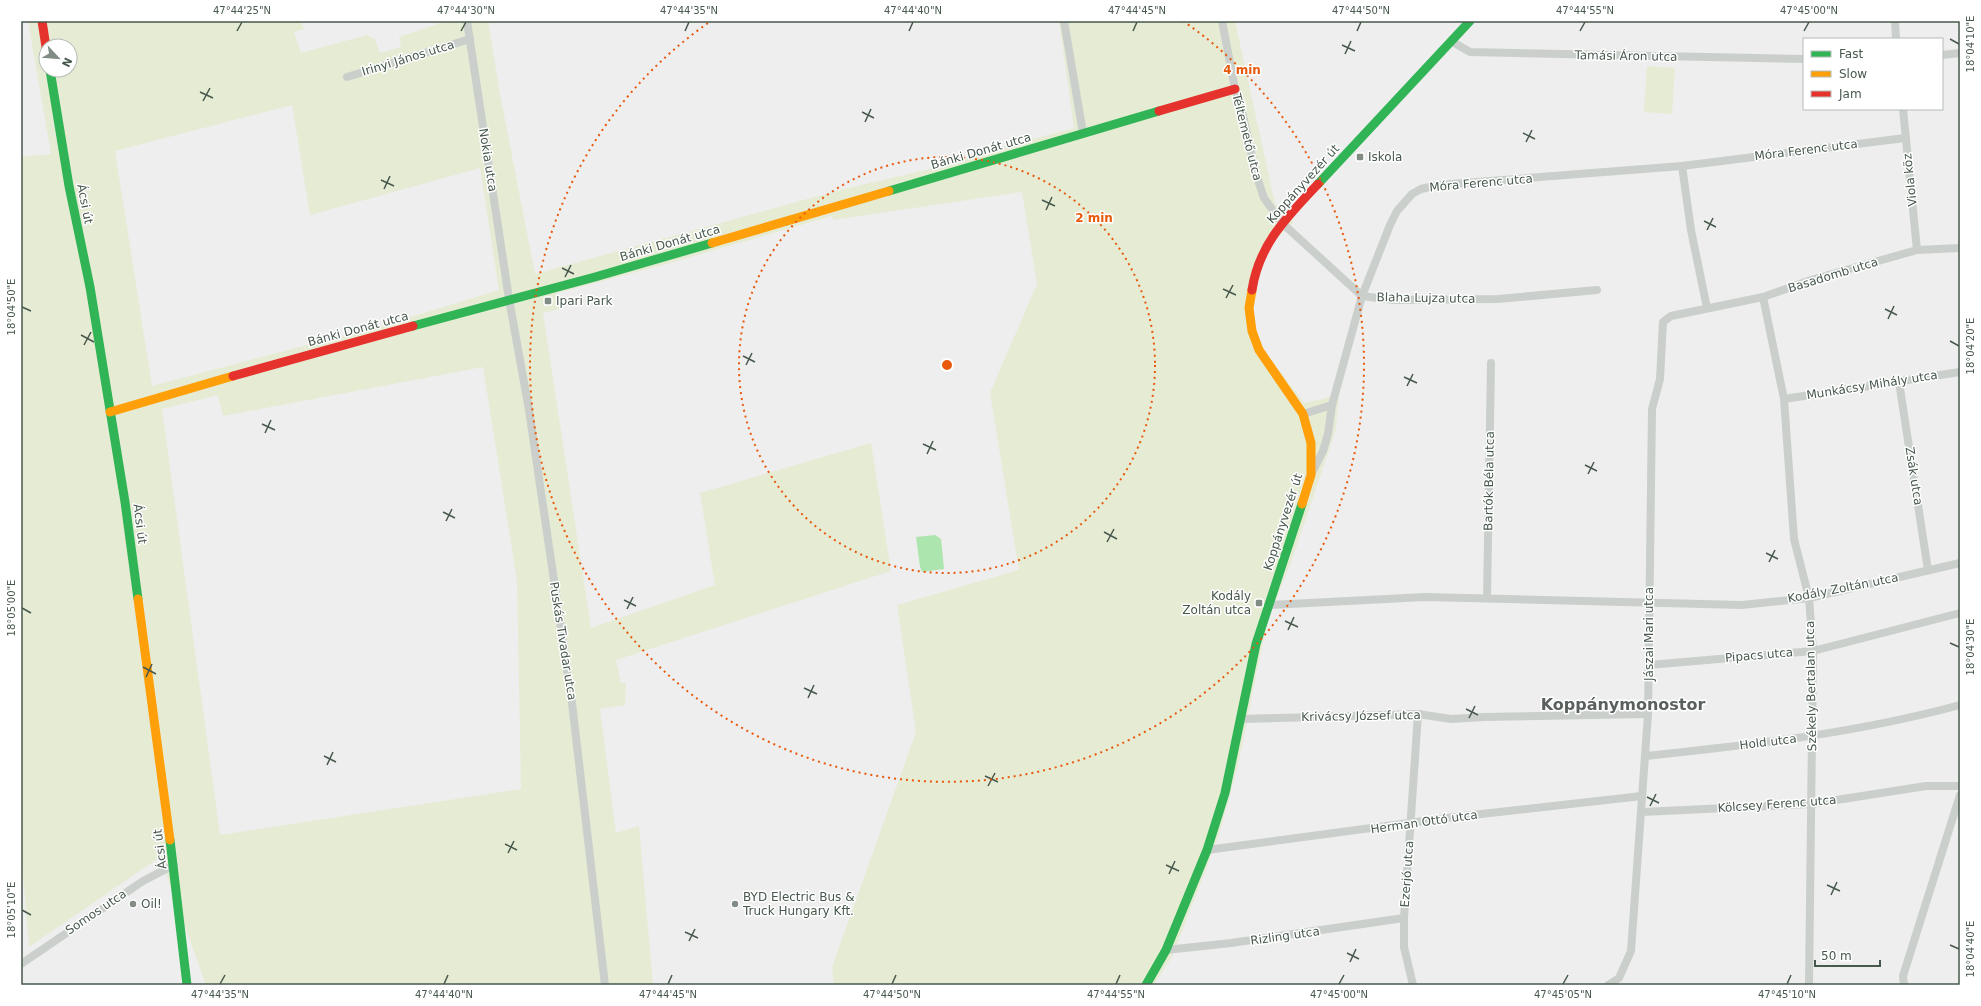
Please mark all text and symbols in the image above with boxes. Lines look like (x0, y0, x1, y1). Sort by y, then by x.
text: 47°44'25"N (213, 5, 271, 16)
text: 47°44'30"N (437, 5, 495, 16)
text: 47°44'35"N (660, 5, 718, 16)
text: 47°44'40"N (884, 5, 942, 16)
text: 47°44'45"N (1108, 5, 1166, 16)
text: 47°44'50"N (1332, 5, 1390, 16)
text: 47°44'55"N (1556, 5, 1614, 16)
text: 47°45'00"N (1780, 5, 1838, 16)
text: 18°04'10"E (1965, 16, 1976, 72)
street label: Irinyi János utca (360, 37, 456, 79)
north arrow (38, 38, 78, 78)
legend (1803, 38, 1943, 110)
street label: Tamási Áron utca (1573, 47, 1678, 64)
text: Fast (1839, 47, 1863, 61)
text: N (59, 55, 74, 69)
text: 4 min (1223, 63, 1261, 77)
text: Slow (1839, 67, 1867, 81)
text: Jam (1838, 87, 1862, 101)
street label: Téltemető utca (1229, 91, 1265, 182)
street label: Nokia utca (476, 127, 500, 193)
street label: Bánki Donát utca (929, 130, 1033, 172)
street label: Móra Ferenc utca (1754, 137, 1858, 163)
street label: Koppányvezér út (1264, 142, 1342, 226)
place label: Iskola (1368, 150, 1402, 164)
marker: Iskola (1355, 152, 1365, 162)
street label: Viola köz (1900, 153, 1920, 207)
street label: Móra Ferenc utca (1429, 172, 1533, 194)
street label: Ácsi út (74, 183, 97, 225)
text: 2 min (1075, 211, 1113, 225)
street label: Bánki Donát utca (618, 222, 722, 264)
street label: Basadomb utca (1786, 255, 1880, 295)
text: 18°04'50"E (6, 279, 17, 335)
street label: Blaha Lujza utca (1376, 290, 1476, 306)
place label: Ipari Park (556, 294, 613, 308)
marker: Ipari Park (543, 296, 553, 306)
street label: Bánki Donát utca (306, 309, 410, 349)
text: 18°04'20"E (1965, 318, 1976, 374)
centre of rings (940, 358, 954, 372)
street label: Munkácsy Mihály utca (1805, 368, 1939, 402)
street label: Bartók Béla utca (1481, 431, 1497, 531)
street label: Zsák utca (1902, 446, 1926, 506)
street label: Koppányvezér út (1261, 471, 1305, 572)
street label: Ácsi út (131, 503, 150, 545)
street label: Kodály Zoltán utca (1786, 570, 1900, 606)
text: 18°05'00"E (6, 580, 17, 636)
street label: Puskás Tivadar utca (547, 581, 579, 701)
street label: Jászai Mari utca (1642, 587, 1656, 682)
place label: Kodály Zoltán utca (1182, 589, 1251, 617)
marker: Kodály Zoltán utca (1254, 598, 1264, 608)
text: 18°04'30"E (1965, 619, 1976, 675)
street label: Székely Bertalan utca (1803, 621, 1819, 751)
street label: Pipacs utca (1724, 645, 1794, 665)
district label: Koppánymonostor (1541, 695, 1705, 714)
street label: Krivácsy József utca (1301, 708, 1421, 724)
street label: Hold utca (1739, 732, 1797, 752)
street label: Kölcsey Ferenc utca (1717, 793, 1837, 815)
street label: Herman Ottó utca (1370, 808, 1478, 836)
street label: Ácsi út (150, 828, 169, 870)
street label: Ezerjó utca (1398, 840, 1416, 908)
text: 18°05'10"E (6, 882, 17, 938)
street label: Somos utca (63, 887, 129, 937)
place label: BYD Electric Bus & Truck Hungary Kft. (742, 890, 855, 918)
place label: Oil! (141, 897, 162, 911)
marker: Oil! (128, 899, 138, 909)
marker: BYD Electric Bus & Truck Hungary Kft. (730, 899, 740, 909)
text: 18°04'40"E (1965, 921, 1976, 977)
street label: Rizling utca (1249, 924, 1321, 948)
scale bar (1815, 942, 1880, 968)
text: 50 m (1821, 949, 1852, 963)
text: 47°44'35"N (191, 989, 249, 1000)
text: 47°44'40"N (415, 989, 473, 1000)
text: 47°44'45"N (639, 989, 697, 1000)
text: 47°44'50"N (863, 989, 921, 1000)
text: 47°44'55"N (1087, 989, 1145, 1000)
text: 47°45'00"N (1310, 989, 1368, 1000)
text: 47°45'05"N (1534, 989, 1592, 1000)
text: 47°45'10"N (1758, 989, 1816, 1000)

